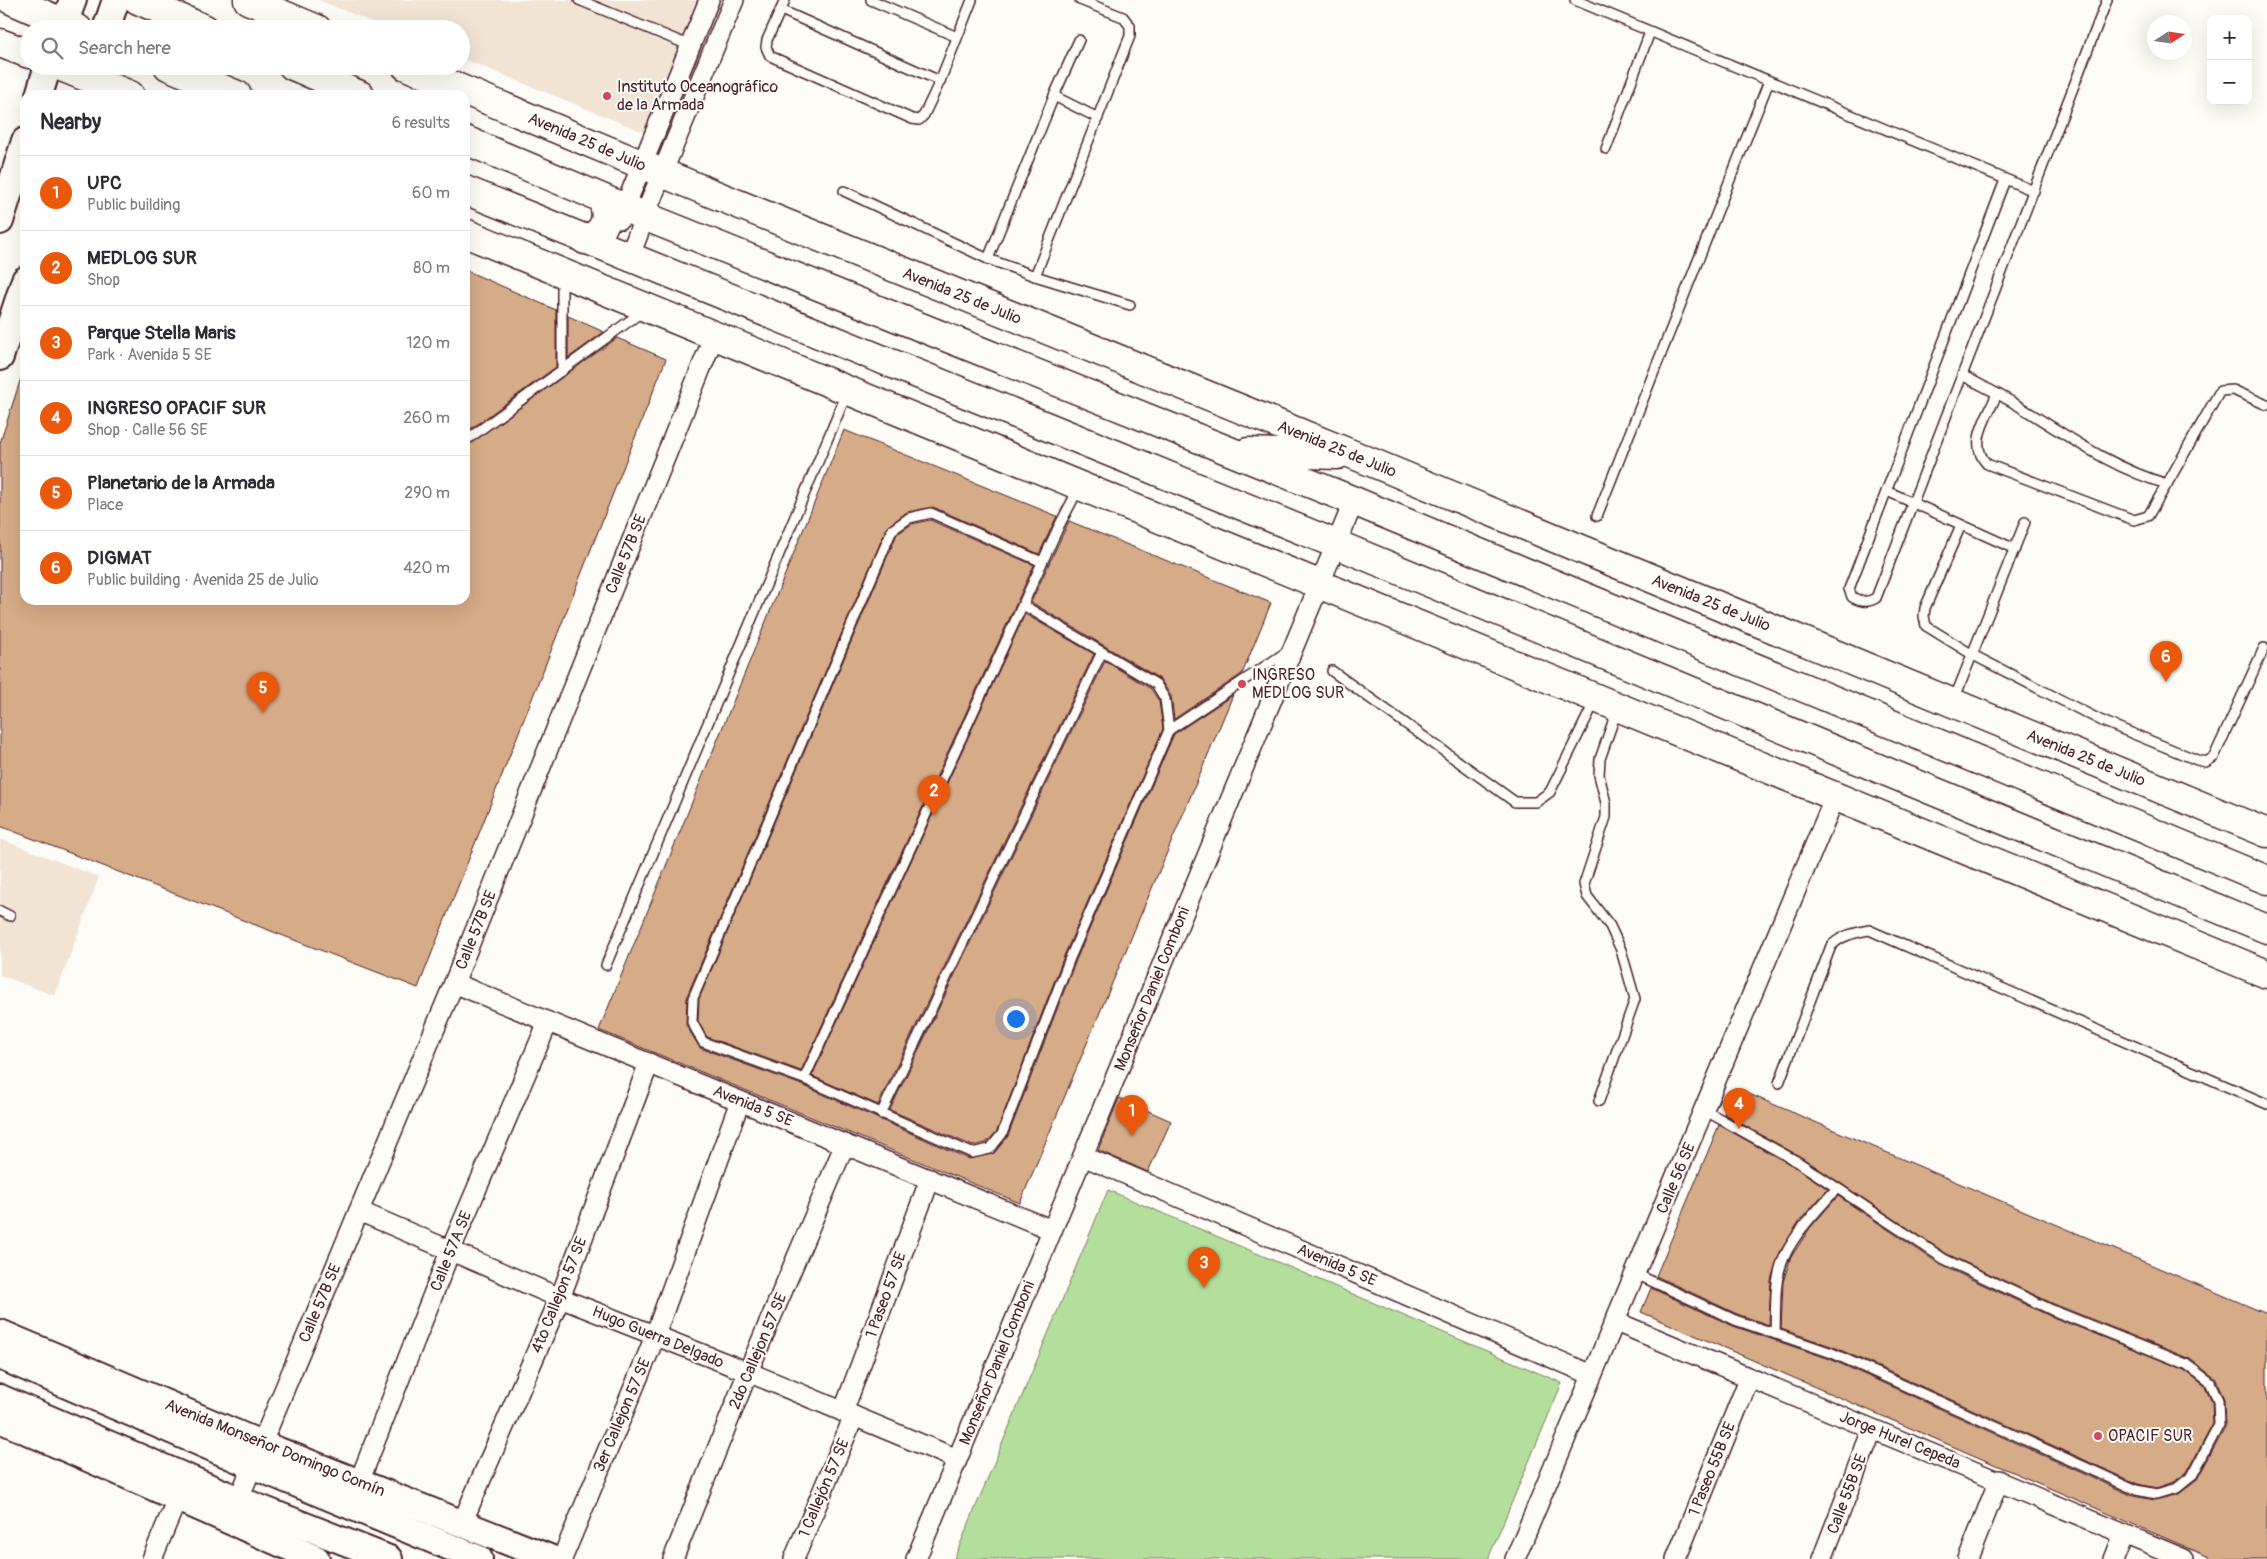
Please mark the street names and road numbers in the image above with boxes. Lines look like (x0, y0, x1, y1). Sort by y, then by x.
street label: Avenida 25 de Julio (525, 108, 649, 176)
street label: Avenida 25 de Julio (900, 263, 1025, 329)
street label: Avenida 25 de Julio (1275, 416, 1400, 482)
street label: Calle 57B SE (601, 511, 651, 597)
street label: Avenida 25 de Julio (1649, 570, 1774, 636)
street label: Avenida 25 de Julio (2024, 725, 2149, 791)
street label: Calle 57B SE (451, 887, 501, 973)
street label: Monseñor Daniel Comboni (1110, 904, 1194, 1074)
street label: Avenida 5 SE (710, 1081, 796, 1131)
street label: Calle 56 SE (1652, 1139, 1700, 1217)
street label: Calle 57A SE (426, 1208, 476, 1294)
street label: 4to Callejon 57 SE (527, 1234, 591, 1356)
street label: Avenida 5 SE (1294, 1239, 1380, 1291)
street label: 1 Paseo 57 SE (861, 1249, 911, 1341)
street label: Calle 57B SE (294, 1261, 346, 1345)
street label: Monseñor Daniel Comboni (955, 1278, 1039, 1448)
street label: 2do Callejon 57 SE (725, 1290, 791, 1412)
street label: Hugo Guerra Delgado (589, 1301, 727, 1373)
street label: 3er Callejon 57 SE (589, 1355, 655, 1475)
street label: Avenida Monseñor Domingo Comín (162, 1395, 388, 1501)
street label: Jorge Hurel Cepeda (1837, 1407, 1963, 1473)
street label: 1 Paseo 55B SE (1684, 1419, 1740, 1519)
street label: 1 Callejón 57 SE (794, 1435, 854, 1541)
street label: Calle 55B SE (1823, 1451, 1871, 1537)

